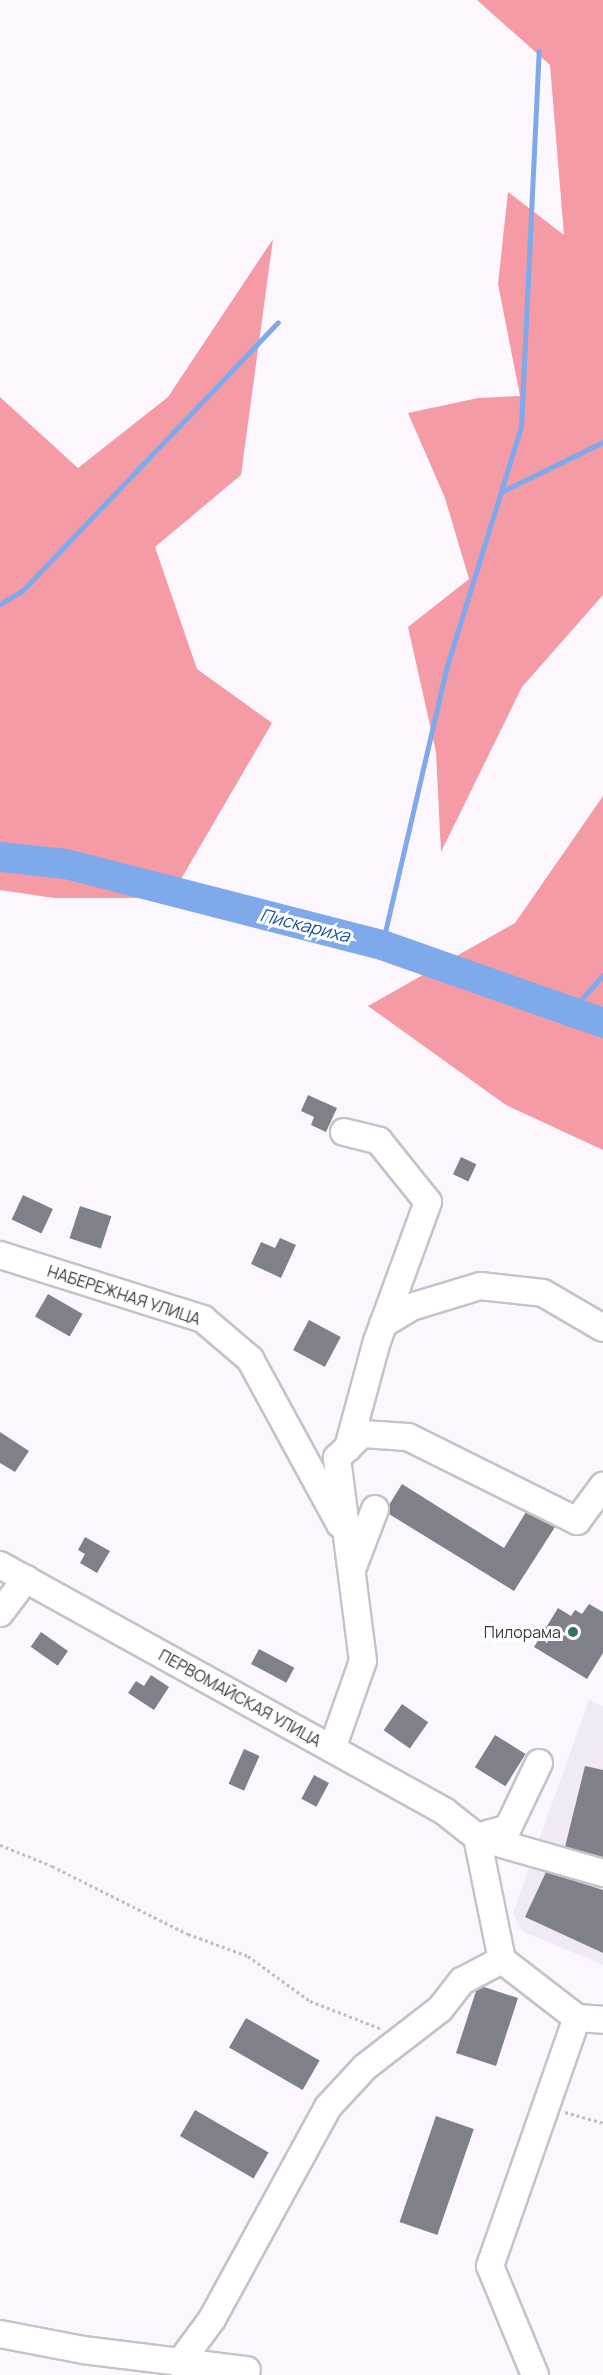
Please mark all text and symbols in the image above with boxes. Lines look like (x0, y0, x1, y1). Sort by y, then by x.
water label: Пискариха (258, 903, 352, 947)
street label: НАБЕРЕЖНАЯ УЛИЦА (45, 1261, 203, 1329)
place label: Пилорама (484, 1622, 561, 1642)
marker: Пилорама (566, 1625, 580, 1639)
street label: ПЕРВОМАЙСКАЯ УЛИЦА (155, 1645, 325, 1751)

